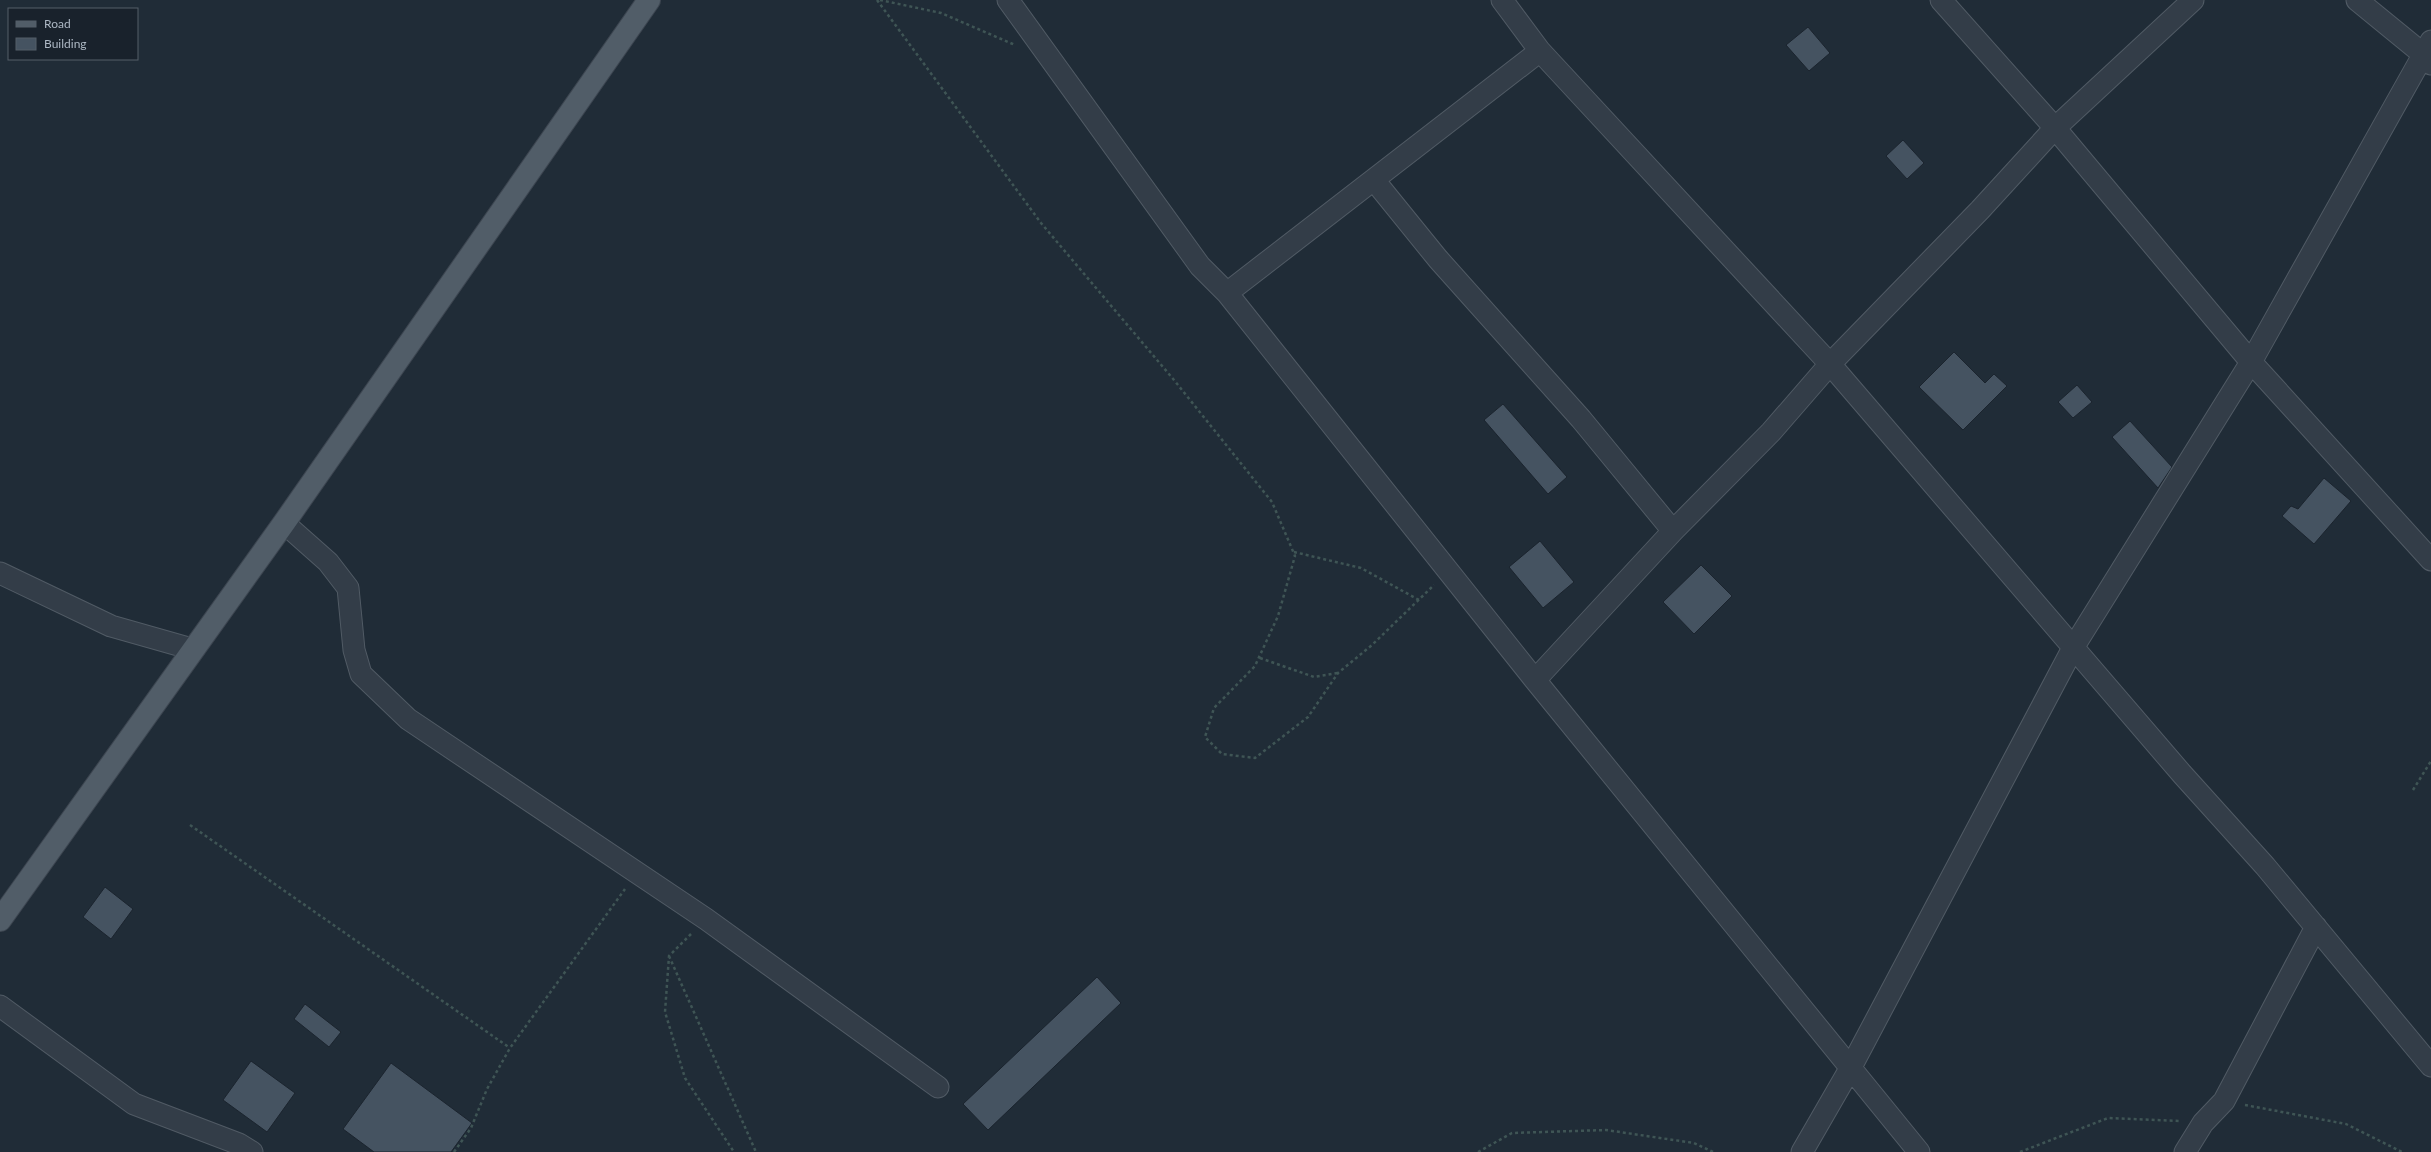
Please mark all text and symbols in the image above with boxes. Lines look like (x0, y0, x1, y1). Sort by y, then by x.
legend (8, 8, 138, 60)
text: Road (44, 16, 71, 31)
text: Building (44, 36, 87, 51)

